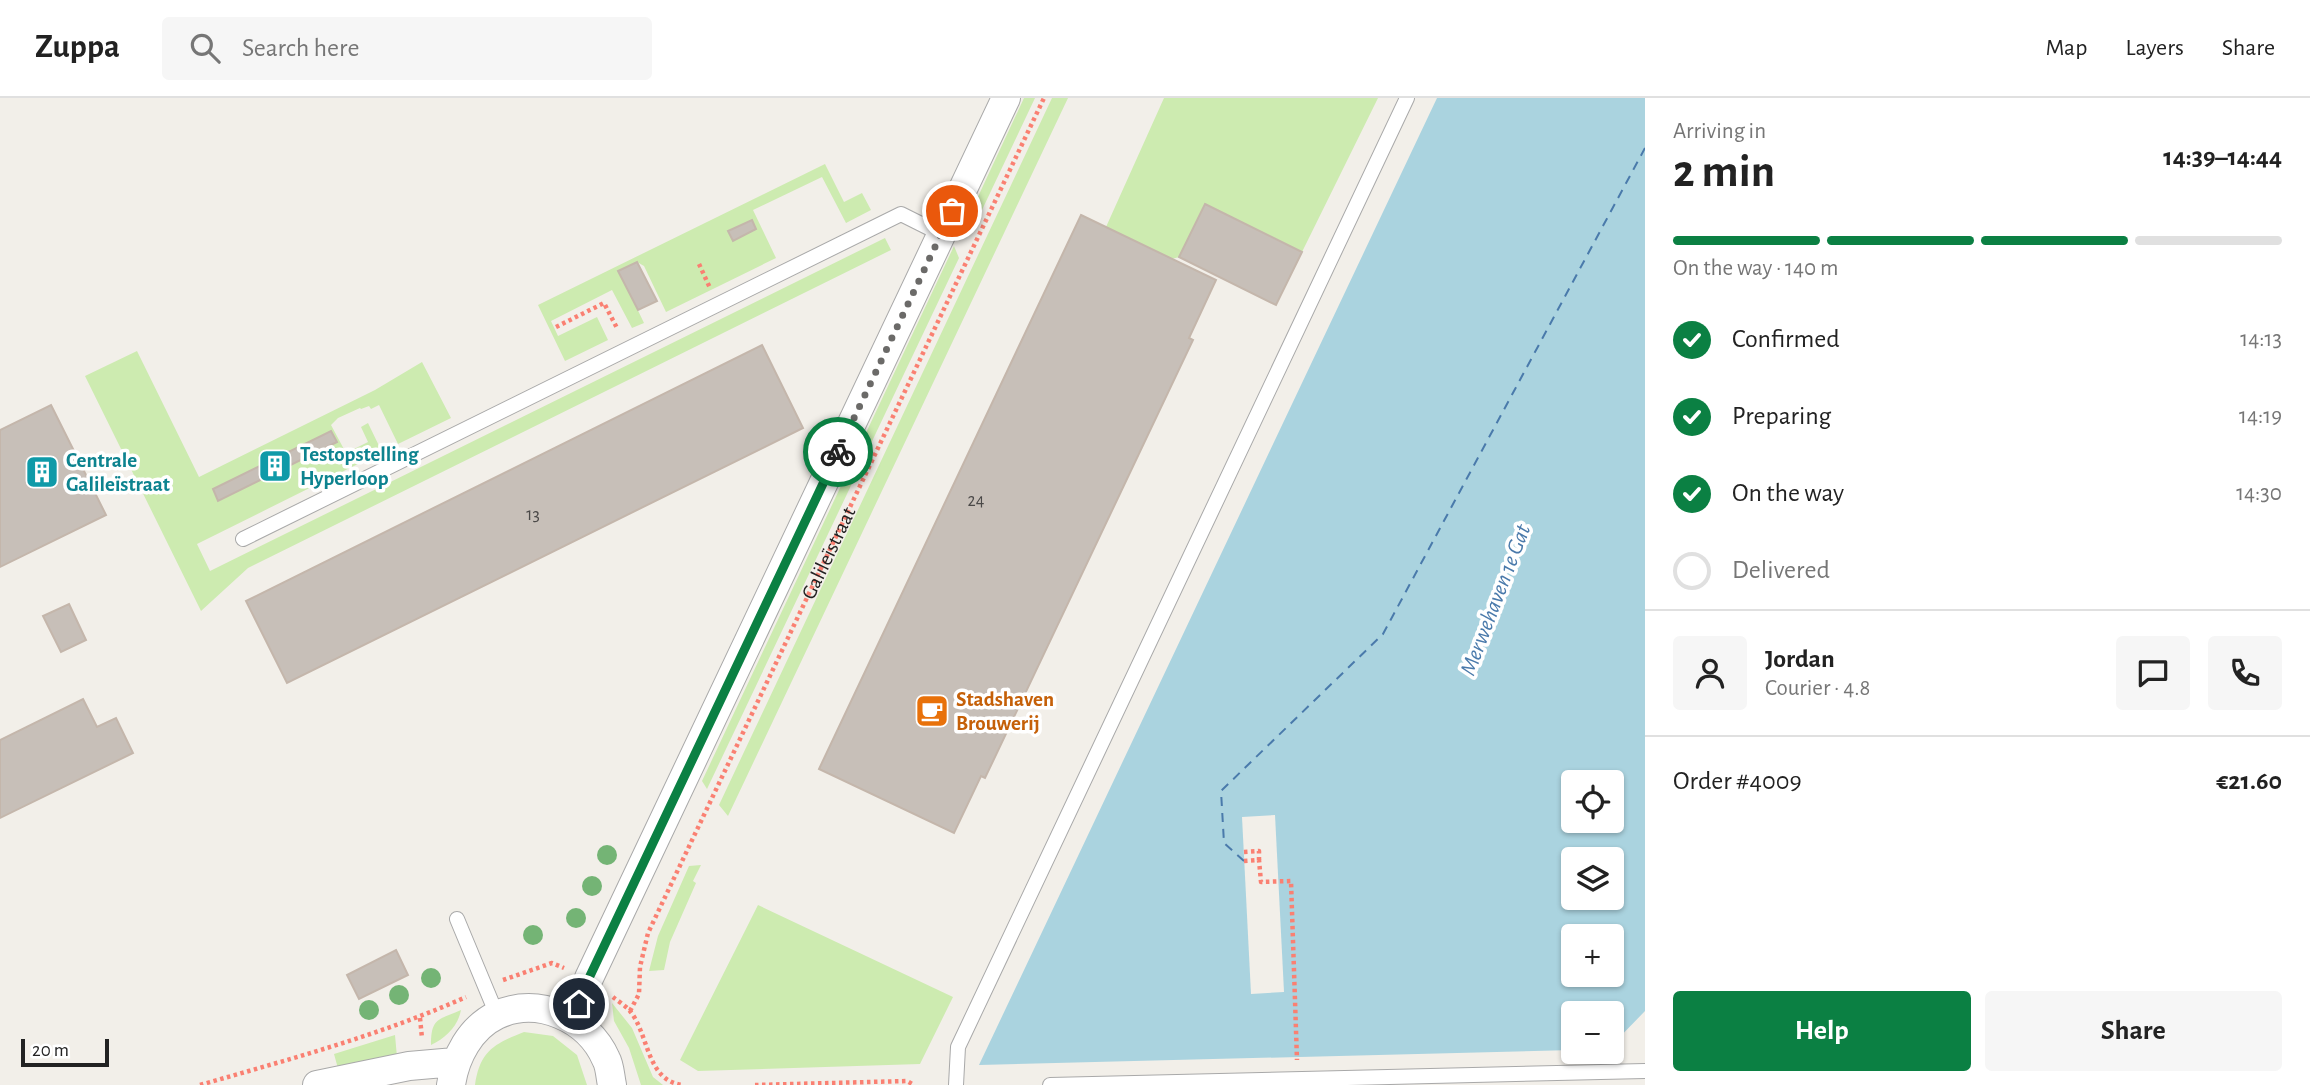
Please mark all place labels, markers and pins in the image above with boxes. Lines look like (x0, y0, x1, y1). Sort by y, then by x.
pin (922, 181, 982, 241)
place label: Testopstelling Hyperloop (300, 444, 419, 489)
building icon: Testopstelling Hyperloop (256, 447, 294, 485)
place label: Centrale Galileïstraat (66, 450, 170, 495)
building icon: Centrale Galileïstraat (23, 453, 61, 491)
place label: Stadshaven Brouwerij (956, 689, 1054, 734)
cafe icon: Stadshaven Brouwerij (913, 692, 951, 730)
pin (549, 974, 609, 1034)

